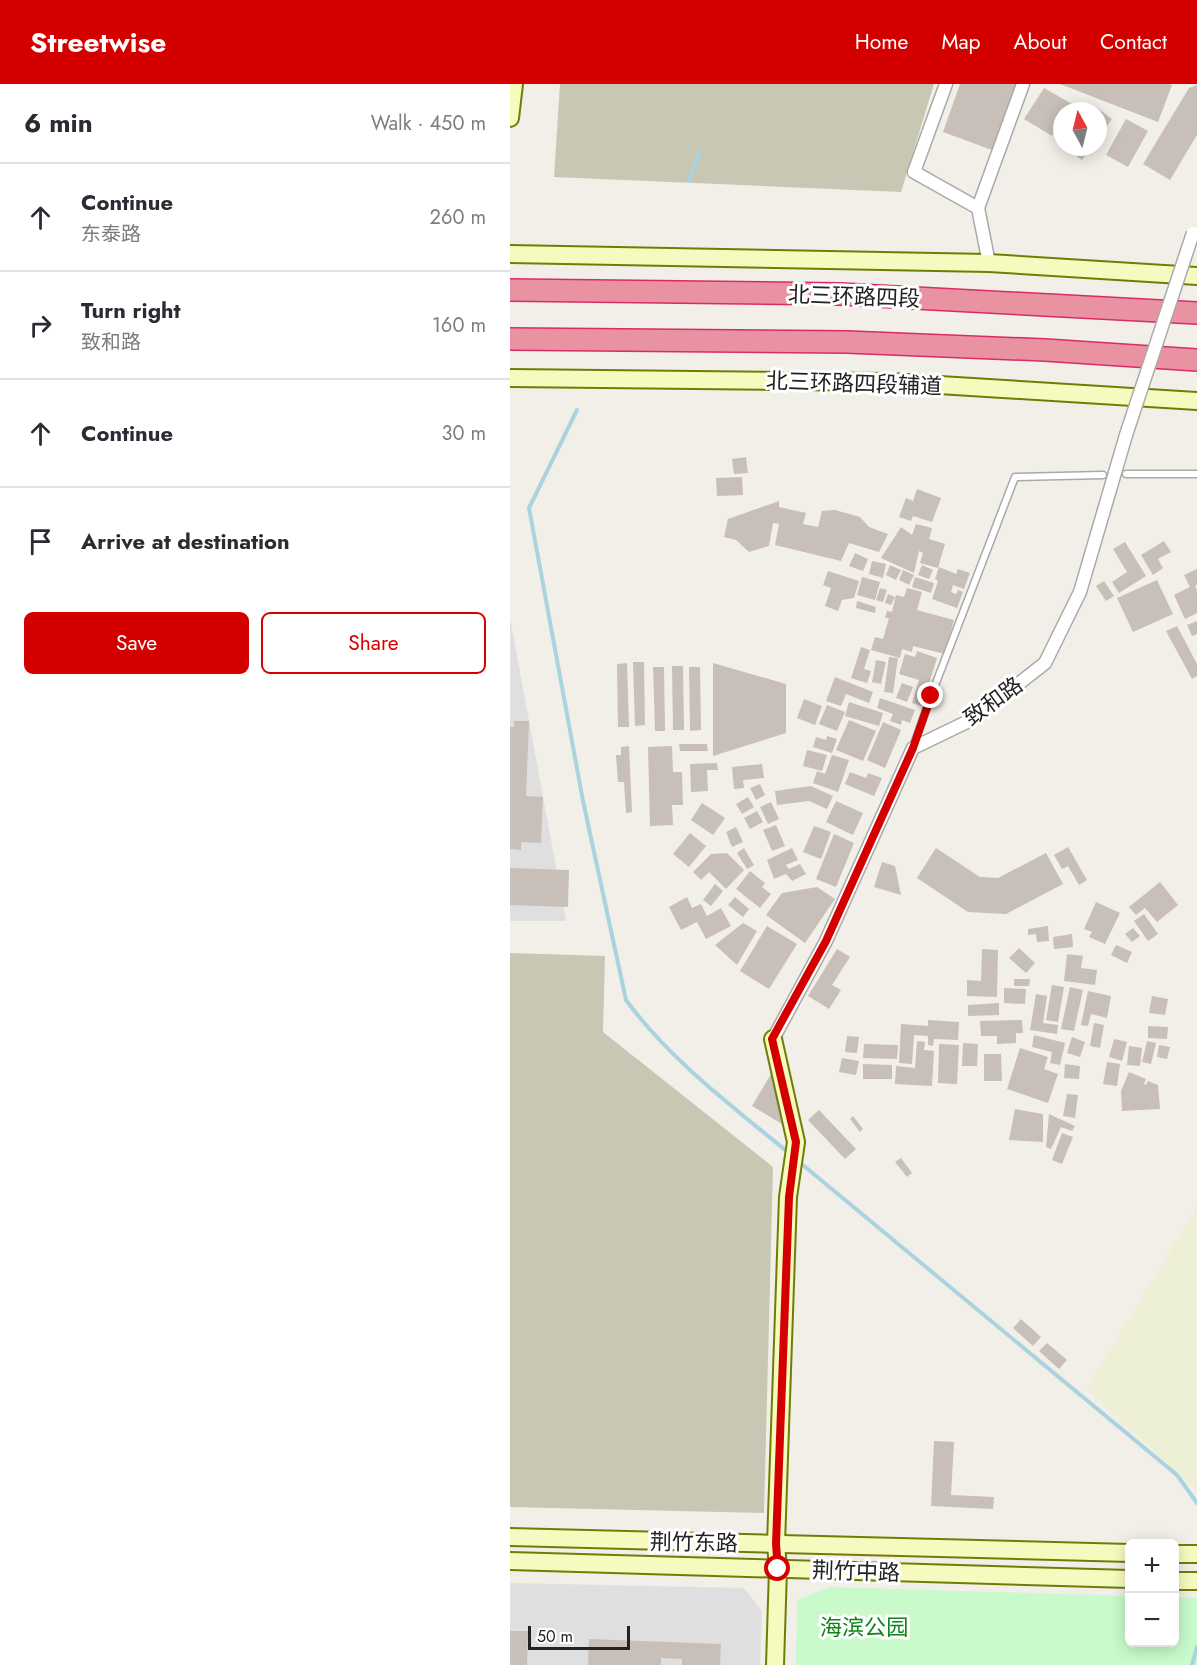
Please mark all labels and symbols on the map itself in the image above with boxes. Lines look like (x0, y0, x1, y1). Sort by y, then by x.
north arrow (1053, 102, 1107, 156)
street label: 北三环路四段 (787, 278, 921, 314)
street label: 北三环路四段辅道 (765, 364, 943, 402)
street label: 致和路 (957, 669, 1029, 733)
route end (917, 682, 943, 708)
street label: 荆竹东路 (650, 1525, 738, 1559)
street label: 荆竹中路 (811, 1553, 901, 1589)
route start (764, 1555, 790, 1581)
park label: 海滨公园 (820, 1611, 908, 1643)
scale bar (528, 1623, 630, 1650)

